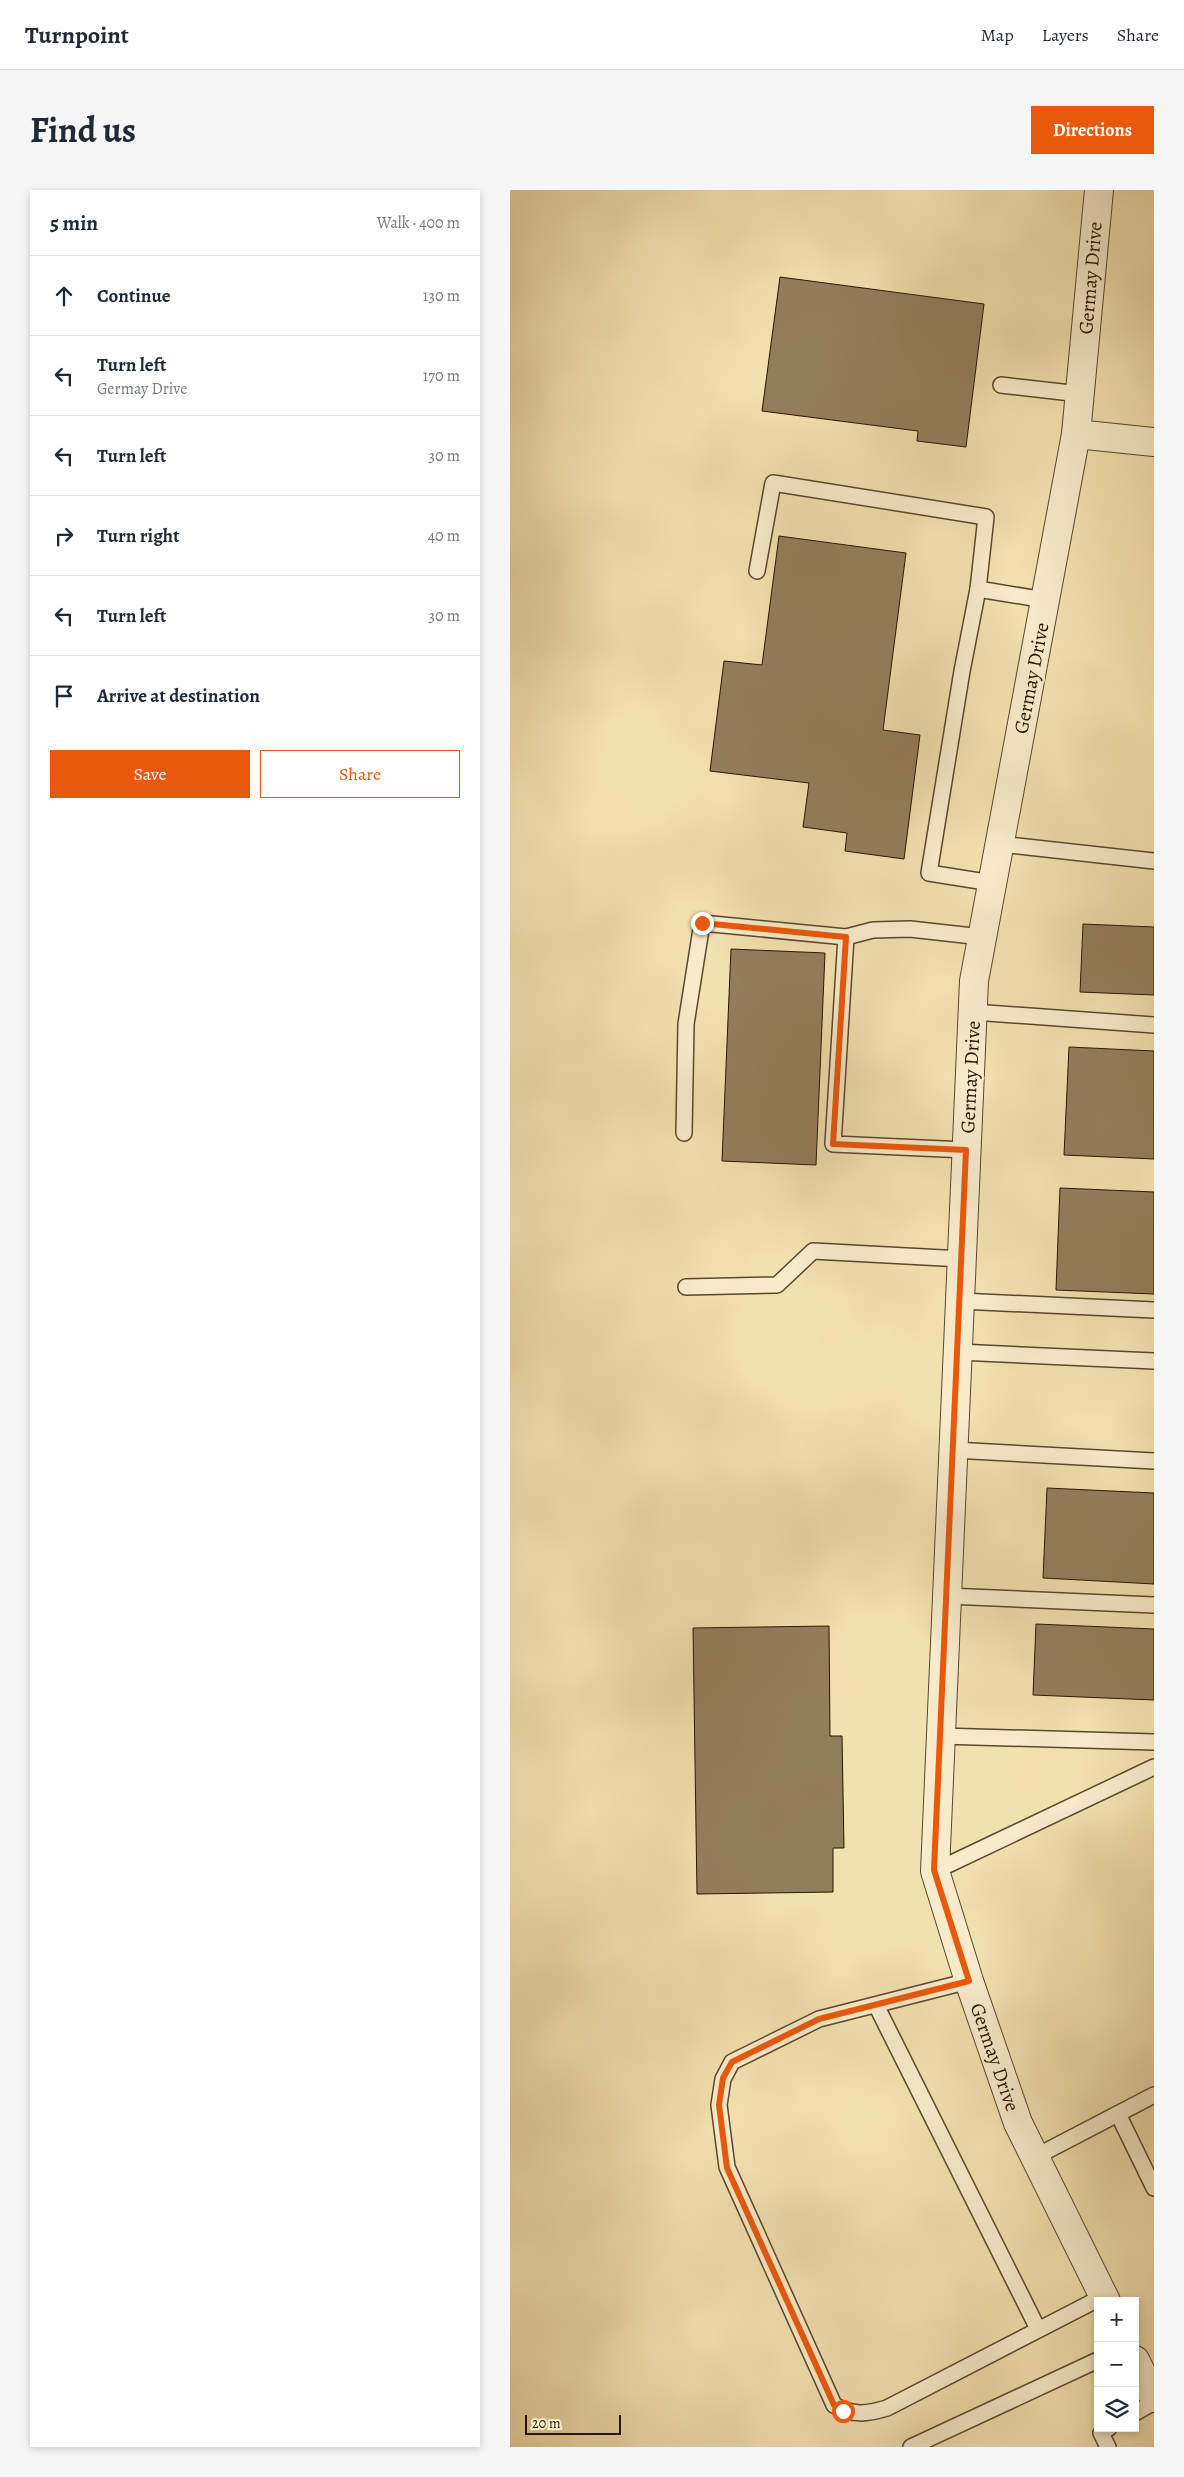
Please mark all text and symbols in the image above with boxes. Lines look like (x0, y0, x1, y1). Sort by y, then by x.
text: Turnpoint (25, 19, 129, 51)
text: Map (981, 23, 1014, 47)
text: Layers (1042, 23, 1089, 47)
text: Share (1117, 23, 1159, 47)
text: Find us (30, 106, 136, 154)
button: Directions (1031, 106, 1154, 154)
text: 5 min (50, 209, 98, 237)
text: Walk · 400 m (377, 212, 460, 234)
street label: Germay Drive (1072, 221, 1109, 335)
icon: ahead (50, 282, 78, 310)
text: Continue (97, 283, 171, 309)
text: 130 m (423, 285, 460, 307)
text: Turn left (97, 352, 166, 378)
icon: left (50, 362, 78, 390)
text: 170 m (423, 365, 460, 387)
text: Germay Drive (97, 378, 187, 400)
icon: left (50, 442, 78, 470)
text: Turn left (97, 443, 166, 469)
text: 30 m (428, 445, 460, 467)
icon: right (50, 522, 78, 550)
text: Turn right (97, 523, 179, 549)
text: 40 m (428, 525, 460, 547)
icon: left (50, 602, 78, 630)
text: Turn left (97, 603, 166, 629)
text: 30 m (428, 605, 460, 627)
street label: Germay Drive (1007, 620, 1056, 736)
icon: arrive (50, 682, 78, 710)
text: Arrive at destination (97, 683, 260, 709)
button: Save (50, 750, 250, 798)
button: Share (260, 750, 460, 798)
route end (691, 912, 714, 935)
street label: Germay Drive (954, 1020, 987, 1134)
street label: Germay Drive (964, 1999, 1026, 2115)
map controls (1094, 2297, 1139, 2432)
button: + (1094, 2297, 1139, 2342)
button: − (1094, 2342, 1139, 2387)
button: layers (1094, 2387, 1139, 2432)
route start (832, 2400, 855, 2423)
scale bar (525, 2412, 621, 2435)
text: 20 m (532, 2414, 561, 2433)

